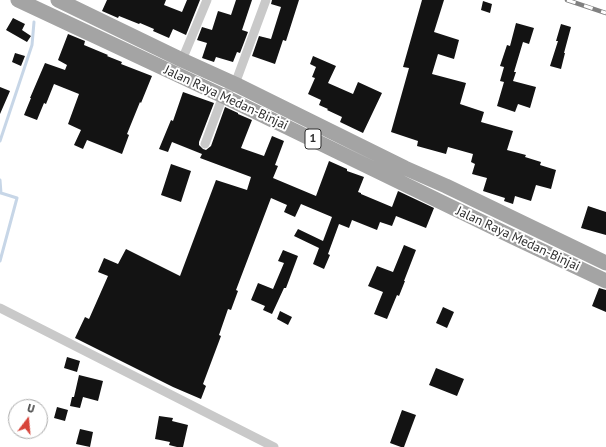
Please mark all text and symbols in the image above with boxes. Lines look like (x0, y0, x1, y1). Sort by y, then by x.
street label: Jalan Raya Medan-Binjai (162, 62, 290, 134)
road number: 1 (305, 129, 321, 149)
street label: Jalan Raya Medan-Binjai (454, 203, 582, 275)
north arrow (8, 399, 48, 439)
text: U (26, 401, 36, 416)

